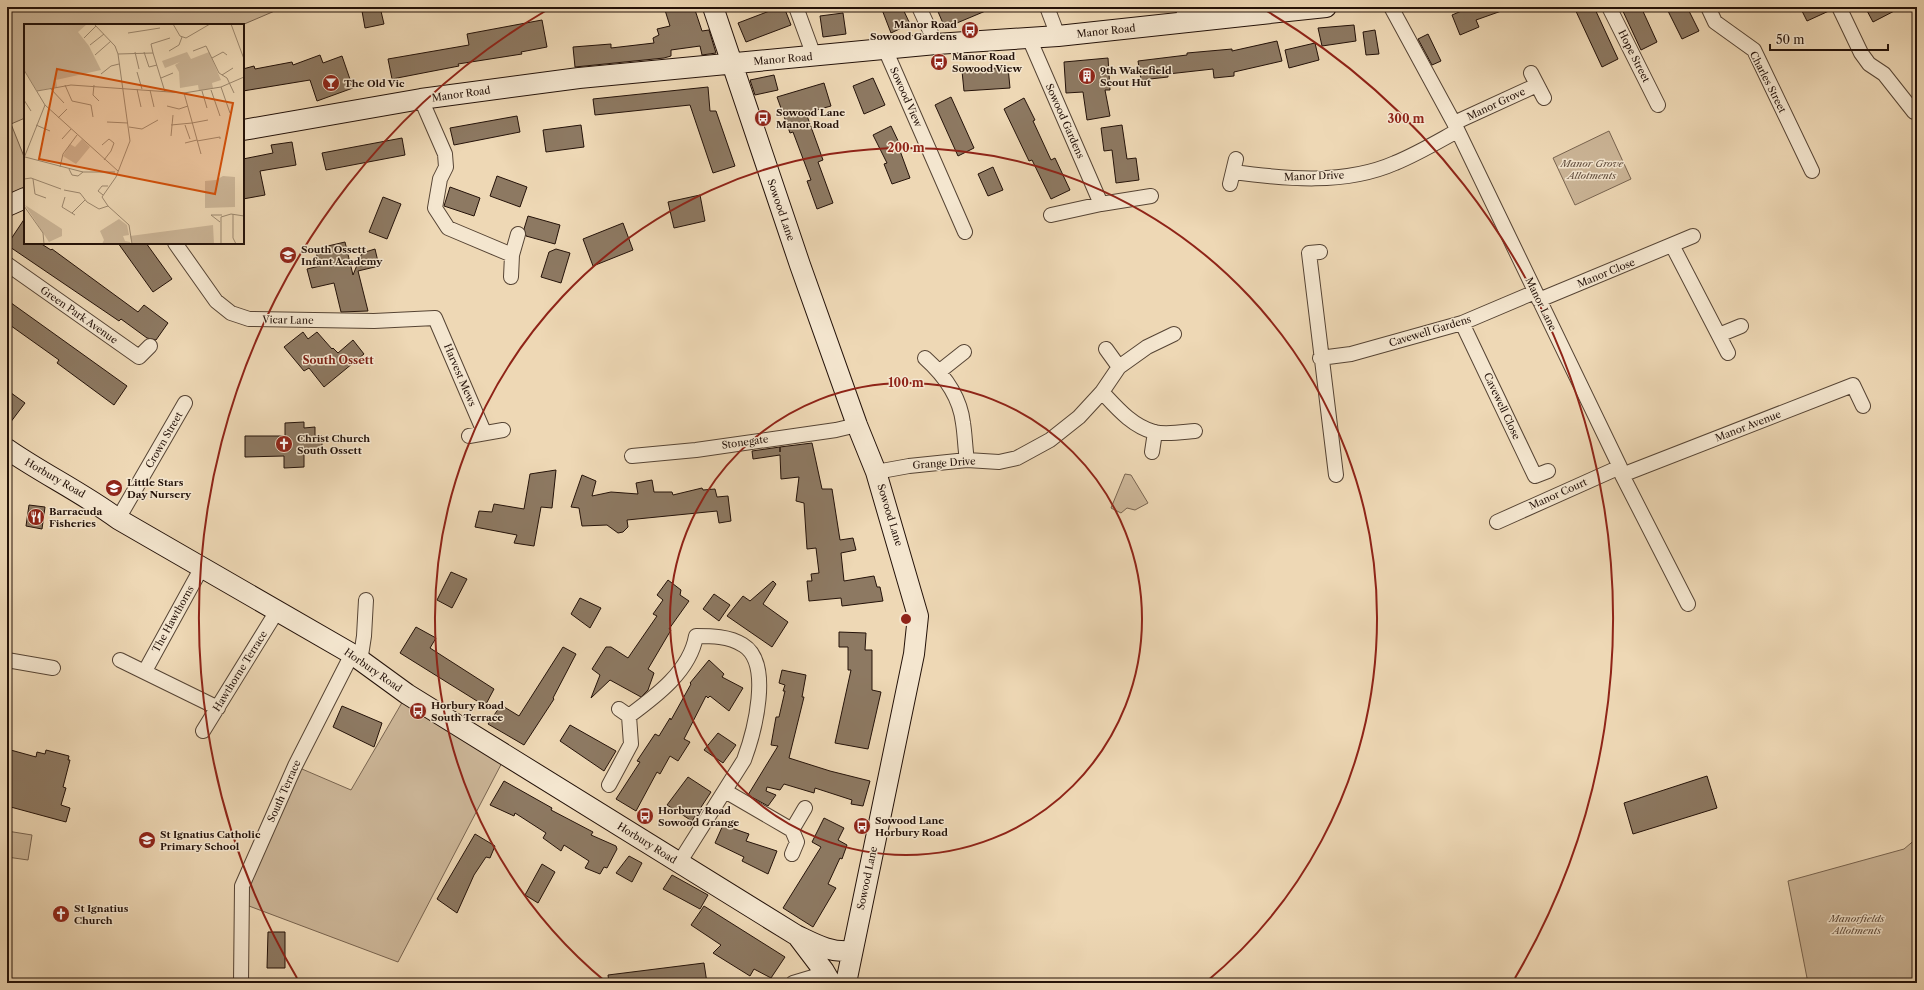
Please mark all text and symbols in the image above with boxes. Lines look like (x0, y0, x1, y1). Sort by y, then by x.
place label: Manor Road Sowood Gardens (870, 18, 957, 43)
bus stop icon: Manor Road Sowood Gardens (960, 20, 980, 40)
street label: Manor Road (1076, 21, 1136, 41)
inset map (24, 24, 244, 244)
scale bar (1770, 26, 1888, 52)
street label: Hope Street (1615, 28, 1653, 85)
text: 50 m (1776, 32, 1805, 47)
street label: Charles Street (1747, 49, 1789, 115)
street label: Manor Road (753, 50, 813, 68)
place label: Manor Road Sowood View (952, 50, 1022, 75)
bus stop icon: Manor Road Sowood View (929, 52, 949, 72)
place label: 9th Wakefield Scout Hut (1100, 64, 1172, 89)
street label: Sowood View (887, 65, 925, 130)
building icon: 9th Wakefield Scout Hut (1077, 66, 1097, 86)
bar icon: The Old Vic (321, 73, 341, 93)
place label: The Old Vic (344, 77, 405, 90)
street label: Sowood Gardens (1043, 82, 1087, 160)
street label: Manor Road (431, 83, 491, 105)
street label: Manor Grove (1465, 85, 1528, 123)
place label: Sowood Lane Manor Road (776, 106, 845, 131)
bus stop icon: Sowood Lane Manor Road (753, 108, 773, 128)
text: 300 m (1387, 111, 1425, 126)
text: 200 m (887, 140, 925, 155)
park label: Manor Grove Allotments (1560, 157, 1624, 182)
street label: Manor Drive (1284, 168, 1345, 184)
street label: Sowood Lane (764, 177, 798, 243)
place label: South Ossett Infant Academy (301, 243, 383, 268)
school or university icon: South Ossett Infant Academy (278, 245, 298, 265)
street label: Manor Close (1575, 255, 1637, 290)
street label: Manor Lane (1522, 275, 1560, 333)
street label: Green Park Avenue (38, 283, 121, 347)
street label: Cavewell Gardens (1387, 312, 1473, 350)
street label: Vicar Lane (261, 313, 314, 327)
street label: Harvest Mews (441, 342, 479, 408)
district label: South Ossett (302, 353, 374, 367)
street label: Cavewell Close (1481, 370, 1523, 442)
text: 100 m (888, 375, 924, 390)
street label: Manor Avenue (1713, 407, 1783, 445)
street label: Crown Street (143, 409, 186, 471)
place label: Christ Church South Ossett (297, 432, 370, 457)
street label: Stonegate (721, 432, 770, 452)
church icon: Christ Church South Ossett (274, 434, 294, 454)
street label: Grange Drive (912, 454, 976, 472)
street label: Horbury Road (22, 455, 88, 501)
street label: Manor Court (1527, 475, 1589, 513)
place label: Little Stars Day Nursery (127, 476, 192, 501)
school or university icon: Little Stars Day Nursery (104, 478, 124, 498)
street label: Sowood Lane (874, 482, 906, 548)
place label: Barracuda Fisheries (49, 505, 103, 530)
restaurant icon: Barracuda Fisheries (26, 507, 46, 527)
street label: The Hawthorns (149, 583, 197, 655)
centre of rings (899, 612, 913, 626)
street label: Hawthorne Terrace (210, 628, 270, 714)
street label: Horbury Road (342, 645, 404, 695)
place label: Horbury Road South Terrace (431, 699, 504, 724)
bus stop icon: Horbury Road South Terrace (408, 701, 428, 721)
street label: South Terrace (264, 757, 304, 824)
place label: Horbury Road Sowood Grange (658, 804, 739, 829)
bus stop icon: Horbury Road Sowood Grange (635, 806, 655, 826)
place label: Sowood Lane Horbury Road (875, 814, 948, 839)
bus stop icon: Sowood Lane Horbury Road (852, 816, 872, 836)
street label: Horbury Road (615, 820, 679, 866)
place label: St Ignatius Catholic Primary School (160, 828, 261, 853)
school or university icon: St Ignatius Catholic Primary School (137, 830, 157, 850)
street label: Sowood Lane (854, 845, 880, 911)
place label: St Ignatius Church (74, 902, 129, 927)
church icon: St Ignatius Church (51, 904, 71, 924)
park label: Manorfields Allotments (1828, 912, 1885, 937)

